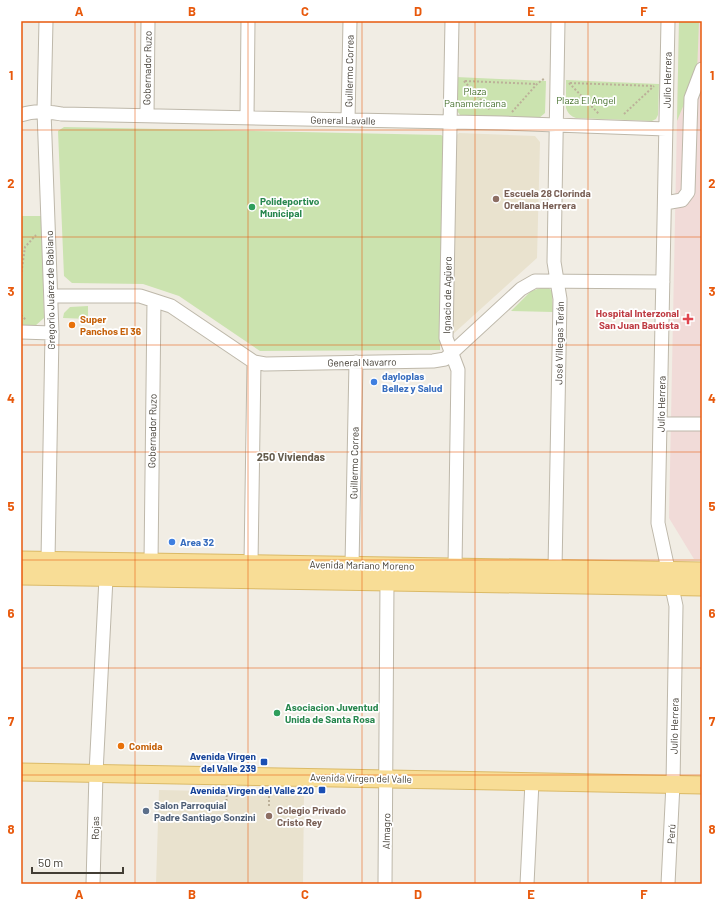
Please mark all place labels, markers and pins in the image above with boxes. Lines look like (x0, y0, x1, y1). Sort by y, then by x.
place label: Escuela 28 Clorinda Orellana Herrera (504, 187, 591, 211)
marker: Escuela 28 Clorinda Orellana Herrera (491, 194, 501, 204)
place label: Polideportivo Municipal (260, 195, 320, 219)
marker: Polideportivo Municipal (247, 202, 257, 212)
place label: Hospital Interzonal San Juan Bautista (596, 307, 679, 331)
place label: Super Panchos El 36 (80, 313, 142, 337)
marker: Hospital Interzonal San Juan Bautista (682, 313, 694, 325)
marker: Super Panchos El 36 (67, 320, 77, 330)
place label: dayloplas Bellez y Salud (382, 370, 443, 394)
marker: dayloplas Bellez y Salud (369, 377, 379, 387)
place label: Area 32 (180, 536, 214, 548)
marker: Area 32 (167, 537, 177, 547)
place label: Asociacion Juventud Unida de Santa Rosa (285, 701, 379, 725)
marker: Asociacion Juventud Unida de Santa Rosa (272, 708, 282, 718)
place label: Comida (129, 740, 162, 752)
marker: Comida (116, 741, 126, 751)
place label: Avenida Virgen del Valle 239 (190, 750, 256, 774)
marker: Avenida Virgen del Valle 239 (259, 757, 269, 767)
place label: Avenida Virgen del Valle 220 (190, 784, 314, 796)
marker: Avenida Virgen del Valle 220 (317, 785, 327, 795)
place label: Salon Parroquial Padre Santiago Sonzini (154, 799, 256, 823)
place label: Colegio Privado Cristo Rey (277, 804, 346, 828)
marker: Salon Parroquial Padre Santiago Sonzini (141, 806, 151, 816)
marker: Colegio Privado Cristo Rey (264, 811, 274, 821)

